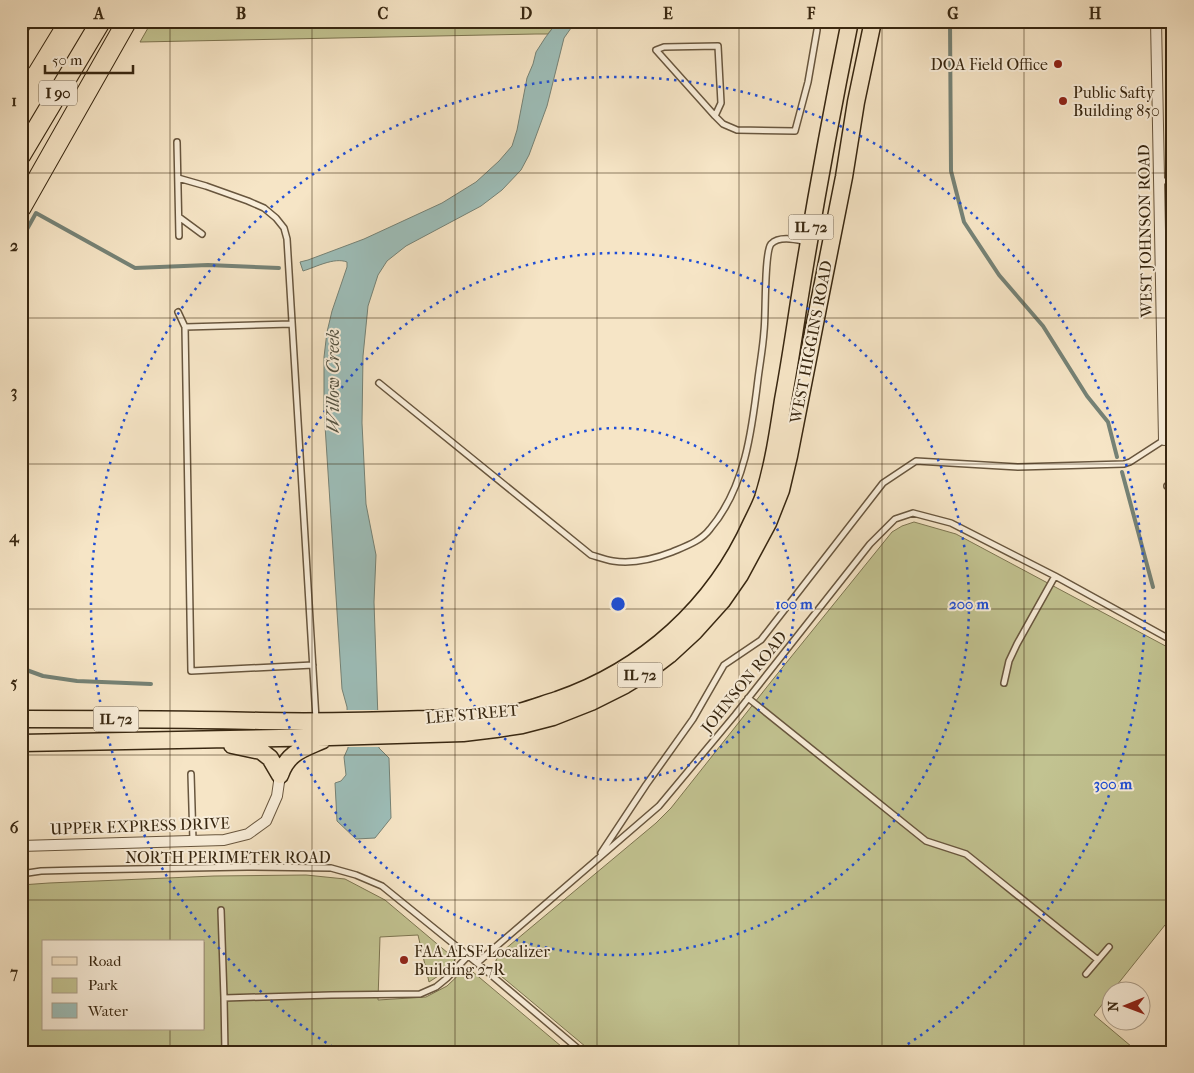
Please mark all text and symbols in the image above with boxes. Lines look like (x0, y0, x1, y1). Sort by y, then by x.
text: A (93, 4, 105, 23)
text: B (236, 4, 246, 23)
text: C (378, 4, 389, 23)
text: D (520, 4, 532, 23)
text: E (663, 4, 673, 23)
text: F (806, 4, 816, 23)
text: G (947, 4, 959, 23)
text: H (1089, 4, 1102, 23)
scale bar (45, 42, 132, 74)
text: 50 m (52, 51, 83, 69)
place label: DOA Field Office (930, 55, 1048, 74)
marker: DOA Field Office (1052, 58, 1064, 70)
road number: I 90 (39, 80, 77, 106)
place label: Public Safty Building 850 (1073, 83, 1160, 120)
text: 1 (11, 91, 17, 110)
marker: Public Safty Building 850 (1057, 95, 1069, 107)
street label: WEST JOHNSON ROAD (1134, 144, 1156, 319)
road number: IL 72 (788, 214, 834, 240)
text: 2 (10, 236, 18, 255)
street label: WEST HIGGINS ROAD (786, 259, 836, 426)
water label: Willow Creek (323, 329, 344, 433)
text: 3 (11, 382, 17, 402)
text: 4 (8, 527, 20, 547)
centre of rings (609, 595, 627, 613)
text: 100 m (775, 595, 813, 613)
text: 200 m (949, 595, 989, 613)
street label: JOHNSON ROAD (696, 627, 791, 738)
road number: IL 72 (618, 662, 662, 688)
text: 5 (11, 673, 18, 692)
street label: LEE STREET (425, 700, 520, 728)
road number: IL 72 (94, 706, 138, 732)
text: 300 m (1094, 775, 1133, 793)
street label: UPPER EXPRESS DRIVE (50, 813, 230, 839)
text: 6 (10, 818, 19, 837)
street label: NORTH PERIMETER ROAD (125, 848, 331, 867)
legend (42, 940, 205, 1030)
place label: FAA ALSF Localizer Building 27R (414, 942, 550, 979)
text: Road (88, 952, 122, 970)
marker: FAA ALSF Localizer Building 27R (398, 954, 410, 966)
text: 7 (9, 963, 18, 982)
text: Park (88, 976, 118, 994)
north arrow (1102, 980, 1152, 1030)
text: N (1105, 1000, 1122, 1012)
text: Water (87, 1002, 128, 1020)

